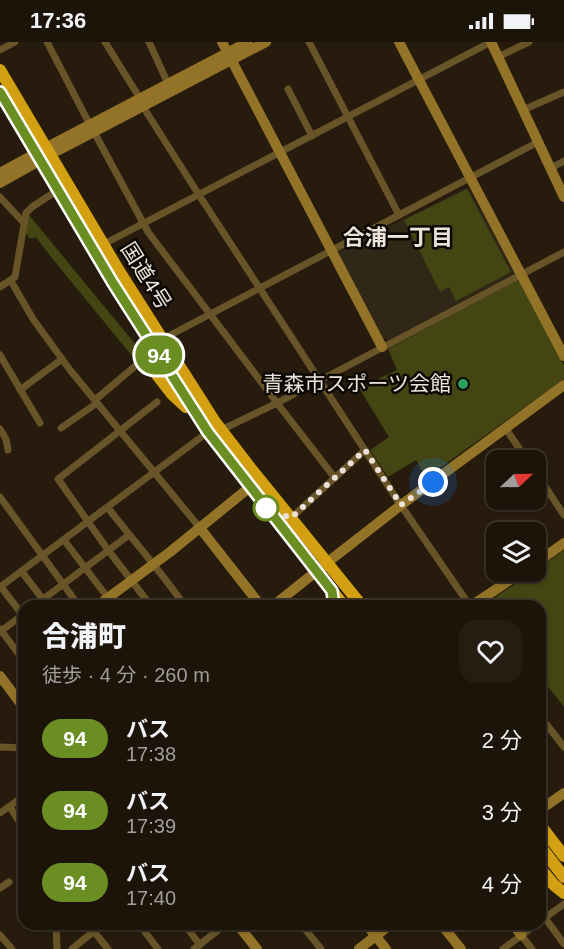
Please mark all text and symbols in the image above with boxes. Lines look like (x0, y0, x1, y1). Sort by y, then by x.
text: 17:36 (30, 8, 86, 33)
district label: 合浦一丁目 (343, 225, 453, 250)
street label: 国道4号 (117, 238, 176, 313)
line badge: 94 (132, 336, 186, 374)
text: 94 (147, 344, 171, 367)
place label: 青森市スポーツ会館 (262, 372, 451, 395)
marker: 青森市スポーツ会館 (456, 377, 470, 391)
north arrow (486, 450, 546, 510)
map controls (486, 450, 546, 582)
your location (418, 467, 448, 497)
unlabelled marker (253, 495, 279, 521)
button: layers (486, 522, 546, 582)
button: heart (459, 620, 522, 683)
text: 合浦町 (42, 621, 126, 652)
text: 徒歩 · 4 分 · 260 m (42, 664, 210, 686)
text: バス (126, 717, 170, 742)
text: 94 (63, 727, 87, 750)
text: 2 分 (482, 728, 522, 753)
text: 17:38 (126, 743, 176, 765)
text: バス (126, 789, 170, 814)
text: 94 (63, 799, 87, 822)
text: 3 分 (482, 800, 522, 825)
text: 17:39 (126, 815, 176, 837)
text: バス (126, 861, 170, 886)
text: 94 (63, 871, 87, 894)
text: 4 分 (482, 872, 522, 897)
text: 17:40 (126, 887, 176, 909)

